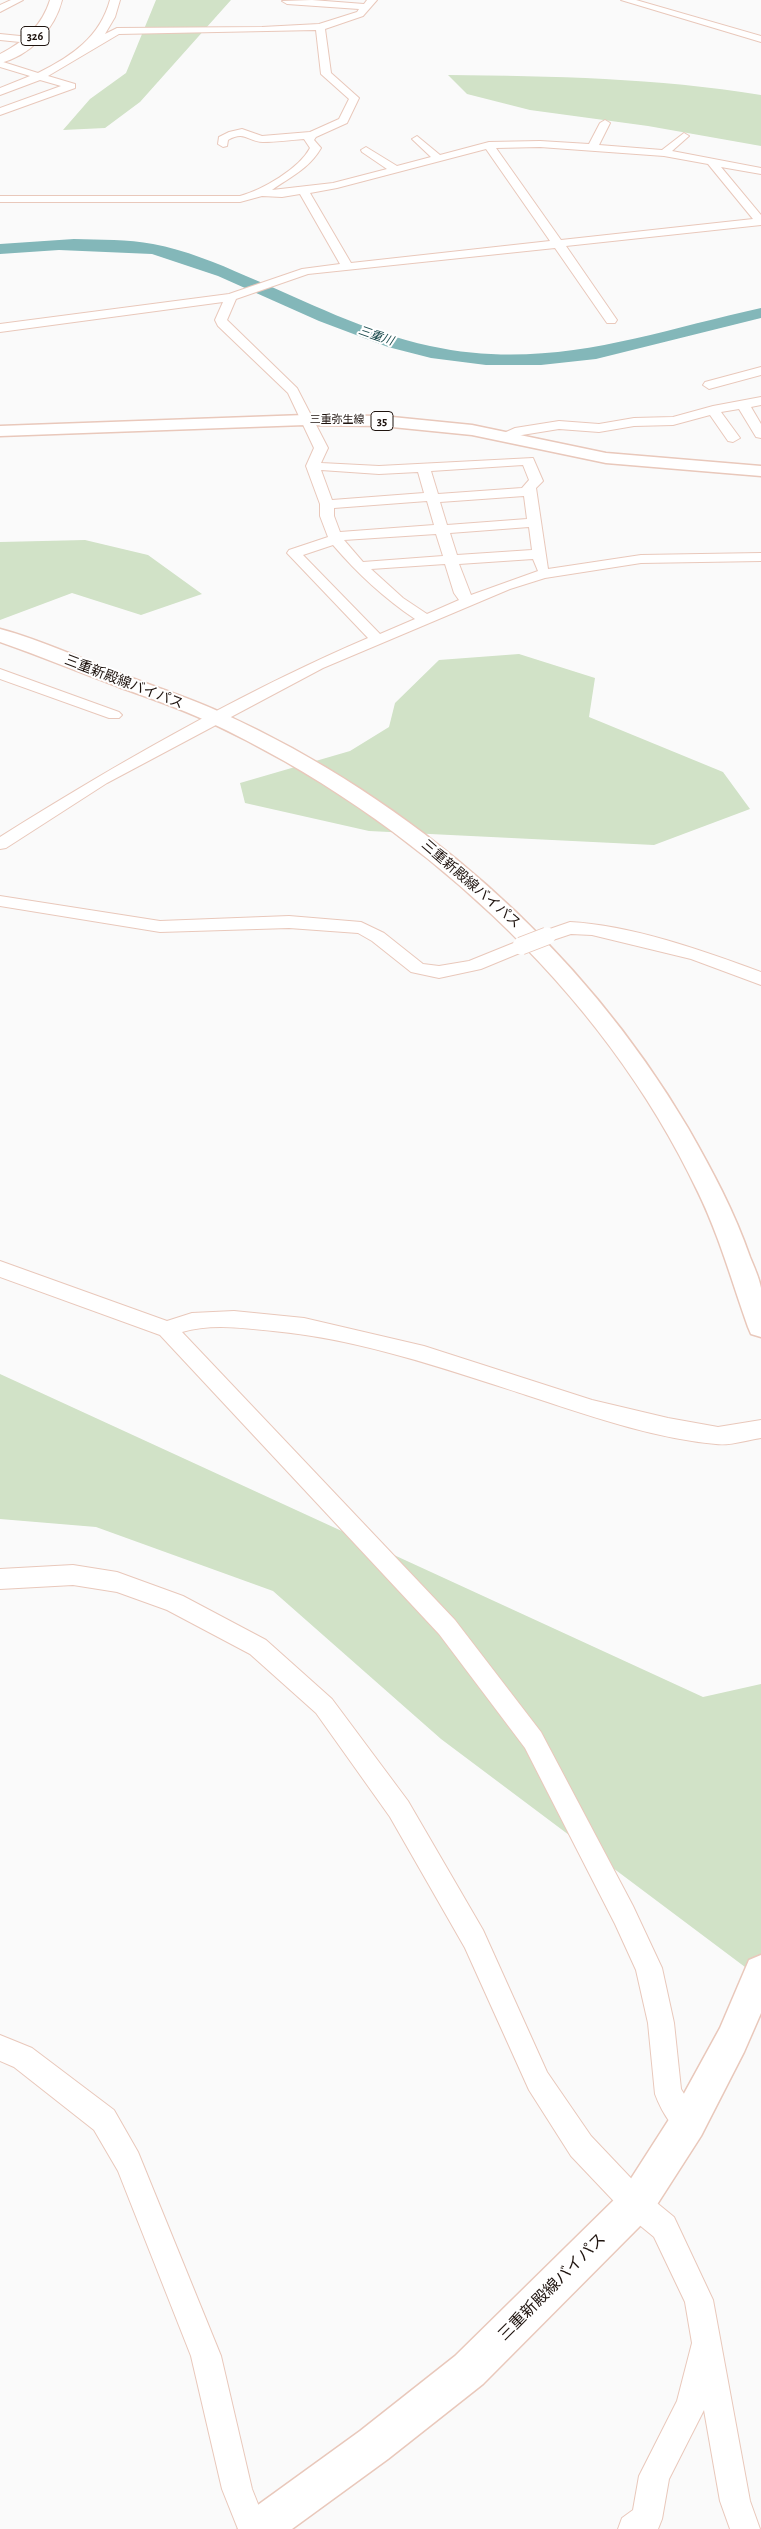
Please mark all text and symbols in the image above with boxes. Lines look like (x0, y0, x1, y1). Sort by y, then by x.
road number: 326 (21, 27, 49, 46)
water label: 三重川 (357, 323, 395, 349)
road number: 35 (371, 412, 393, 431)
street label: 三重弥生線 (310, 413, 364, 427)
street label: 三重新殿線バイパス (62, 652, 186, 712)
street label: 三重新殿線バイパス (418, 836, 524, 932)
street label: 三重新殿線バイパス (494, 2229, 610, 2345)

